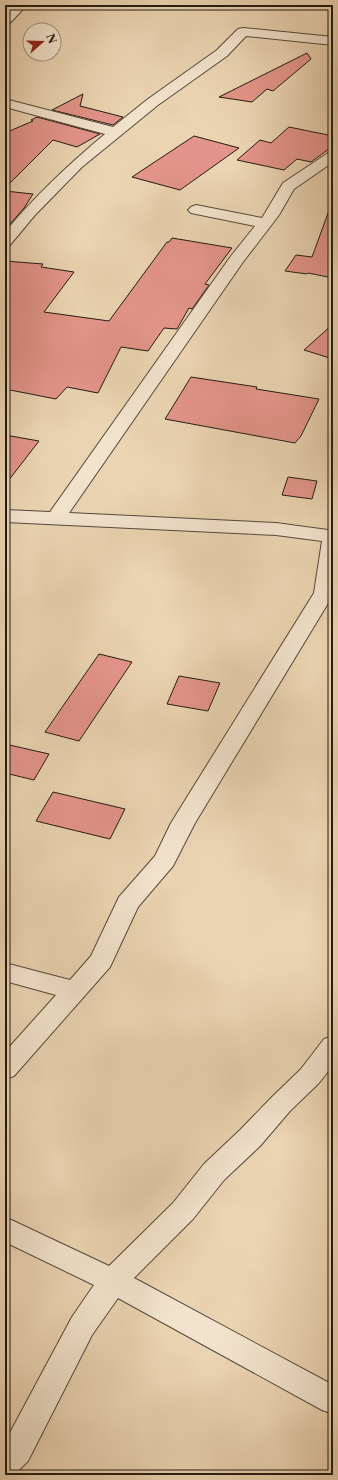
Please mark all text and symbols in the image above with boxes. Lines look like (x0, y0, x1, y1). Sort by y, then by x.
north arrow (22, 22, 62, 62)
text: N (43, 32, 60, 46)

